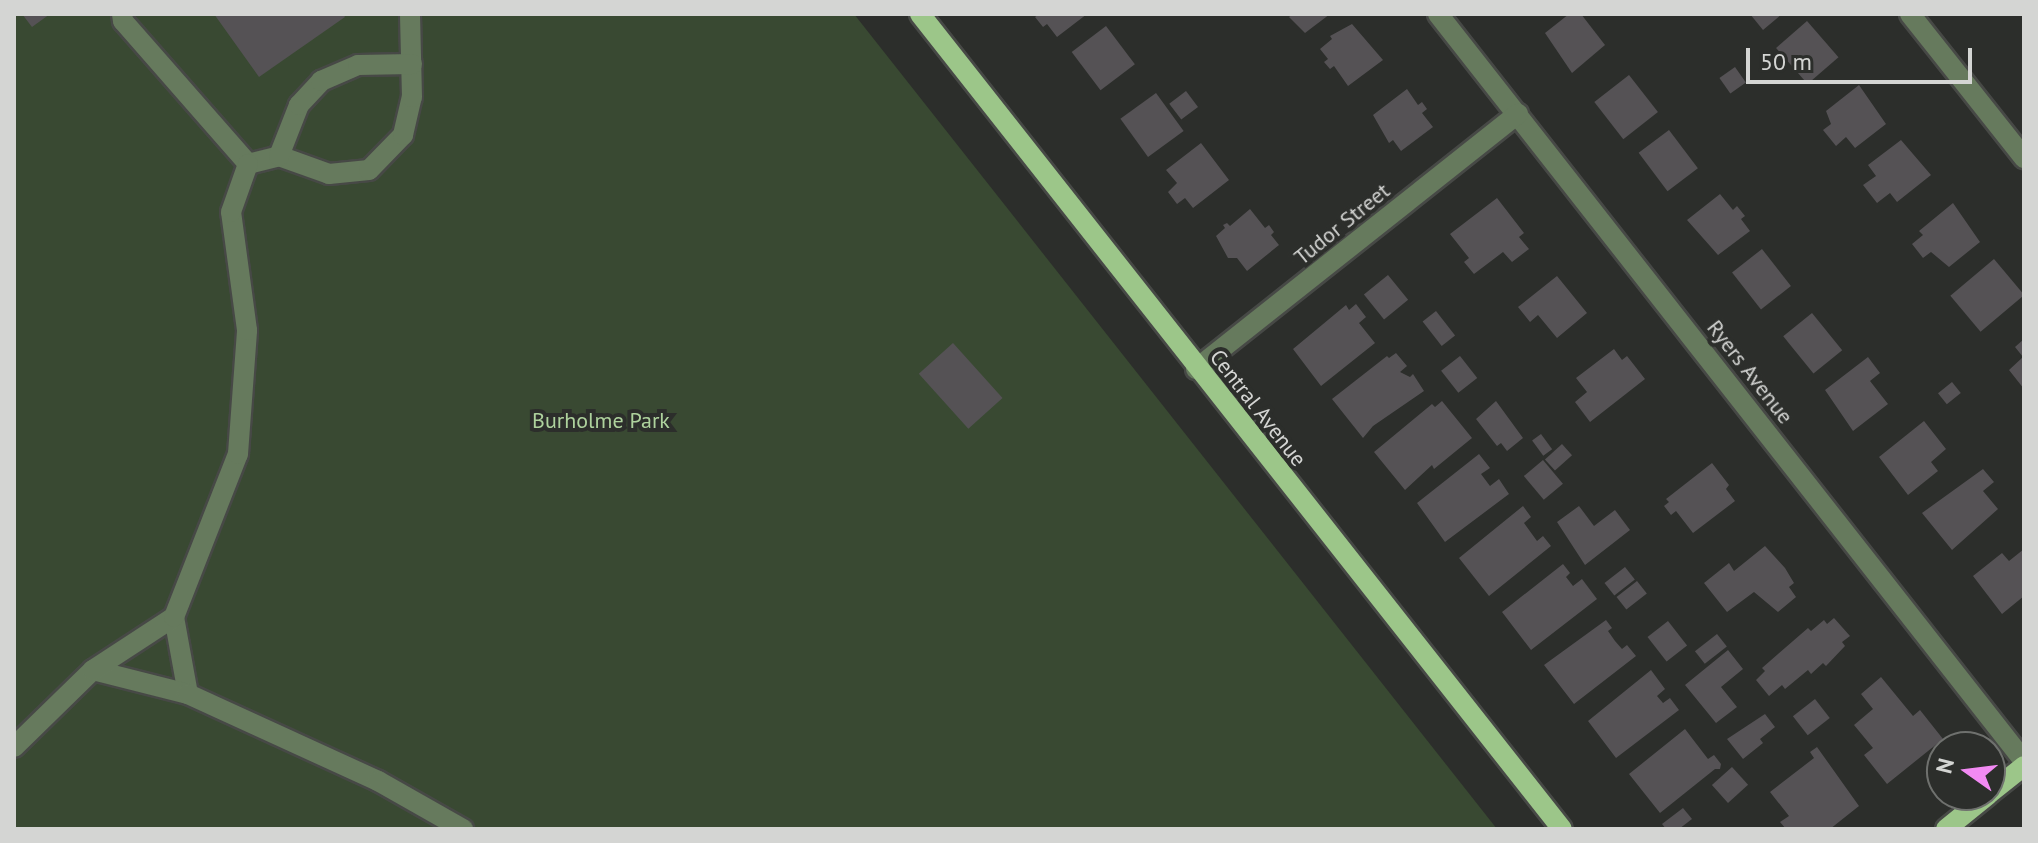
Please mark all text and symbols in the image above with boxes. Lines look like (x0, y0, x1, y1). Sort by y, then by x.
scale bar (1750, 32, 1976, 82)
text: 50 m (1760, 46, 1812, 77)
street label: Tudor Street (1289, 178, 1395, 270)
street label: Ryers Avenue (1701, 315, 1799, 429)
street label: Central Avenue (1204, 344, 1312, 472)
park label: Burholme Park (532, 408, 670, 434)
north arrow (1926, 731, 2006, 811)
text: N (1929, 755, 1960, 776)

